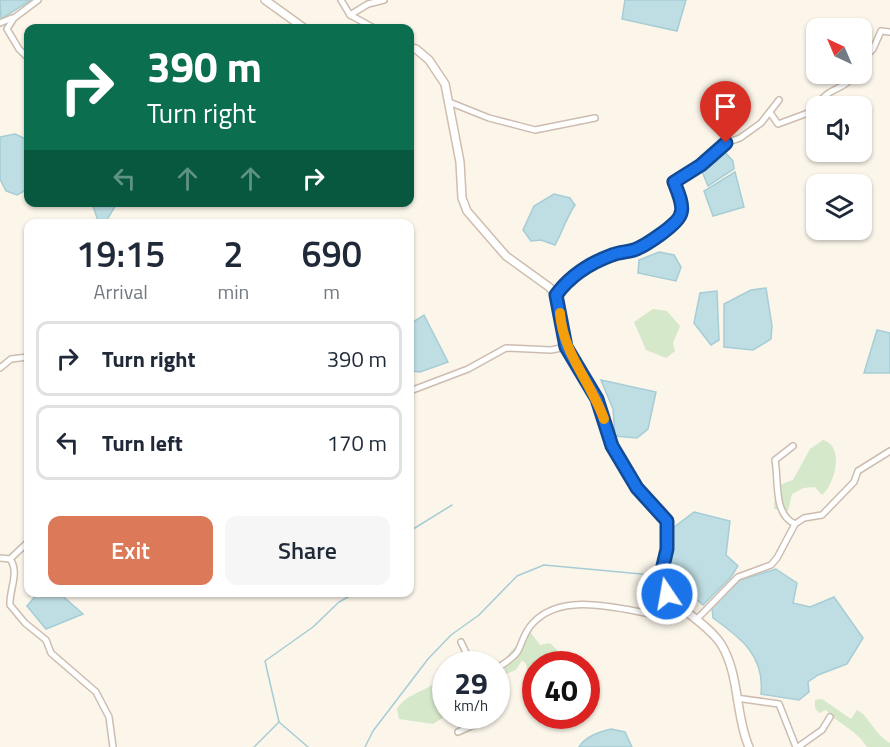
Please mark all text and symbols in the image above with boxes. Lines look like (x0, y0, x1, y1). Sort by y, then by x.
north arrow (806, 18, 872, 84)
map controls (806, 18, 872, 240)
text: 390 m (147, 34, 262, 98)
icon: right (48, 48, 126, 126)
pin (700, 81, 751, 143)
icon: arrive (709, 90, 742, 123)
text: Turn right (147, 92, 256, 133)
button: sound (806, 96, 872, 162)
icon: left (108, 162, 141, 195)
icon: ahead (171, 162, 204, 195)
icon: ahead (234, 162, 267, 195)
icon: right (297, 162, 330, 195)
button: layers (806, 174, 872, 240)
text: 19:15 (76, 226, 165, 281)
text: 2 (223, 226, 243, 281)
text: 690 (301, 226, 362, 281)
text: Arrival (94, 276, 148, 307)
text: min (217, 276, 249, 307)
text: m (323, 276, 340, 307)
icon: right (51, 342, 84, 375)
text: Turn right (102, 342, 196, 376)
text: 390 m (327, 342, 387, 376)
icon: left (51, 426, 84, 459)
text: Turn left (102, 426, 183, 460)
text: 170 m (327, 426, 387, 460)
button: Exit (48, 516, 213, 585)
button: Share (225, 516, 390, 585)
position arrow (635, 562, 699, 626)
speed limit sign: 40 (522, 651, 600, 729)
text: 29 (454, 660, 488, 706)
text: km/h (454, 694, 488, 717)

